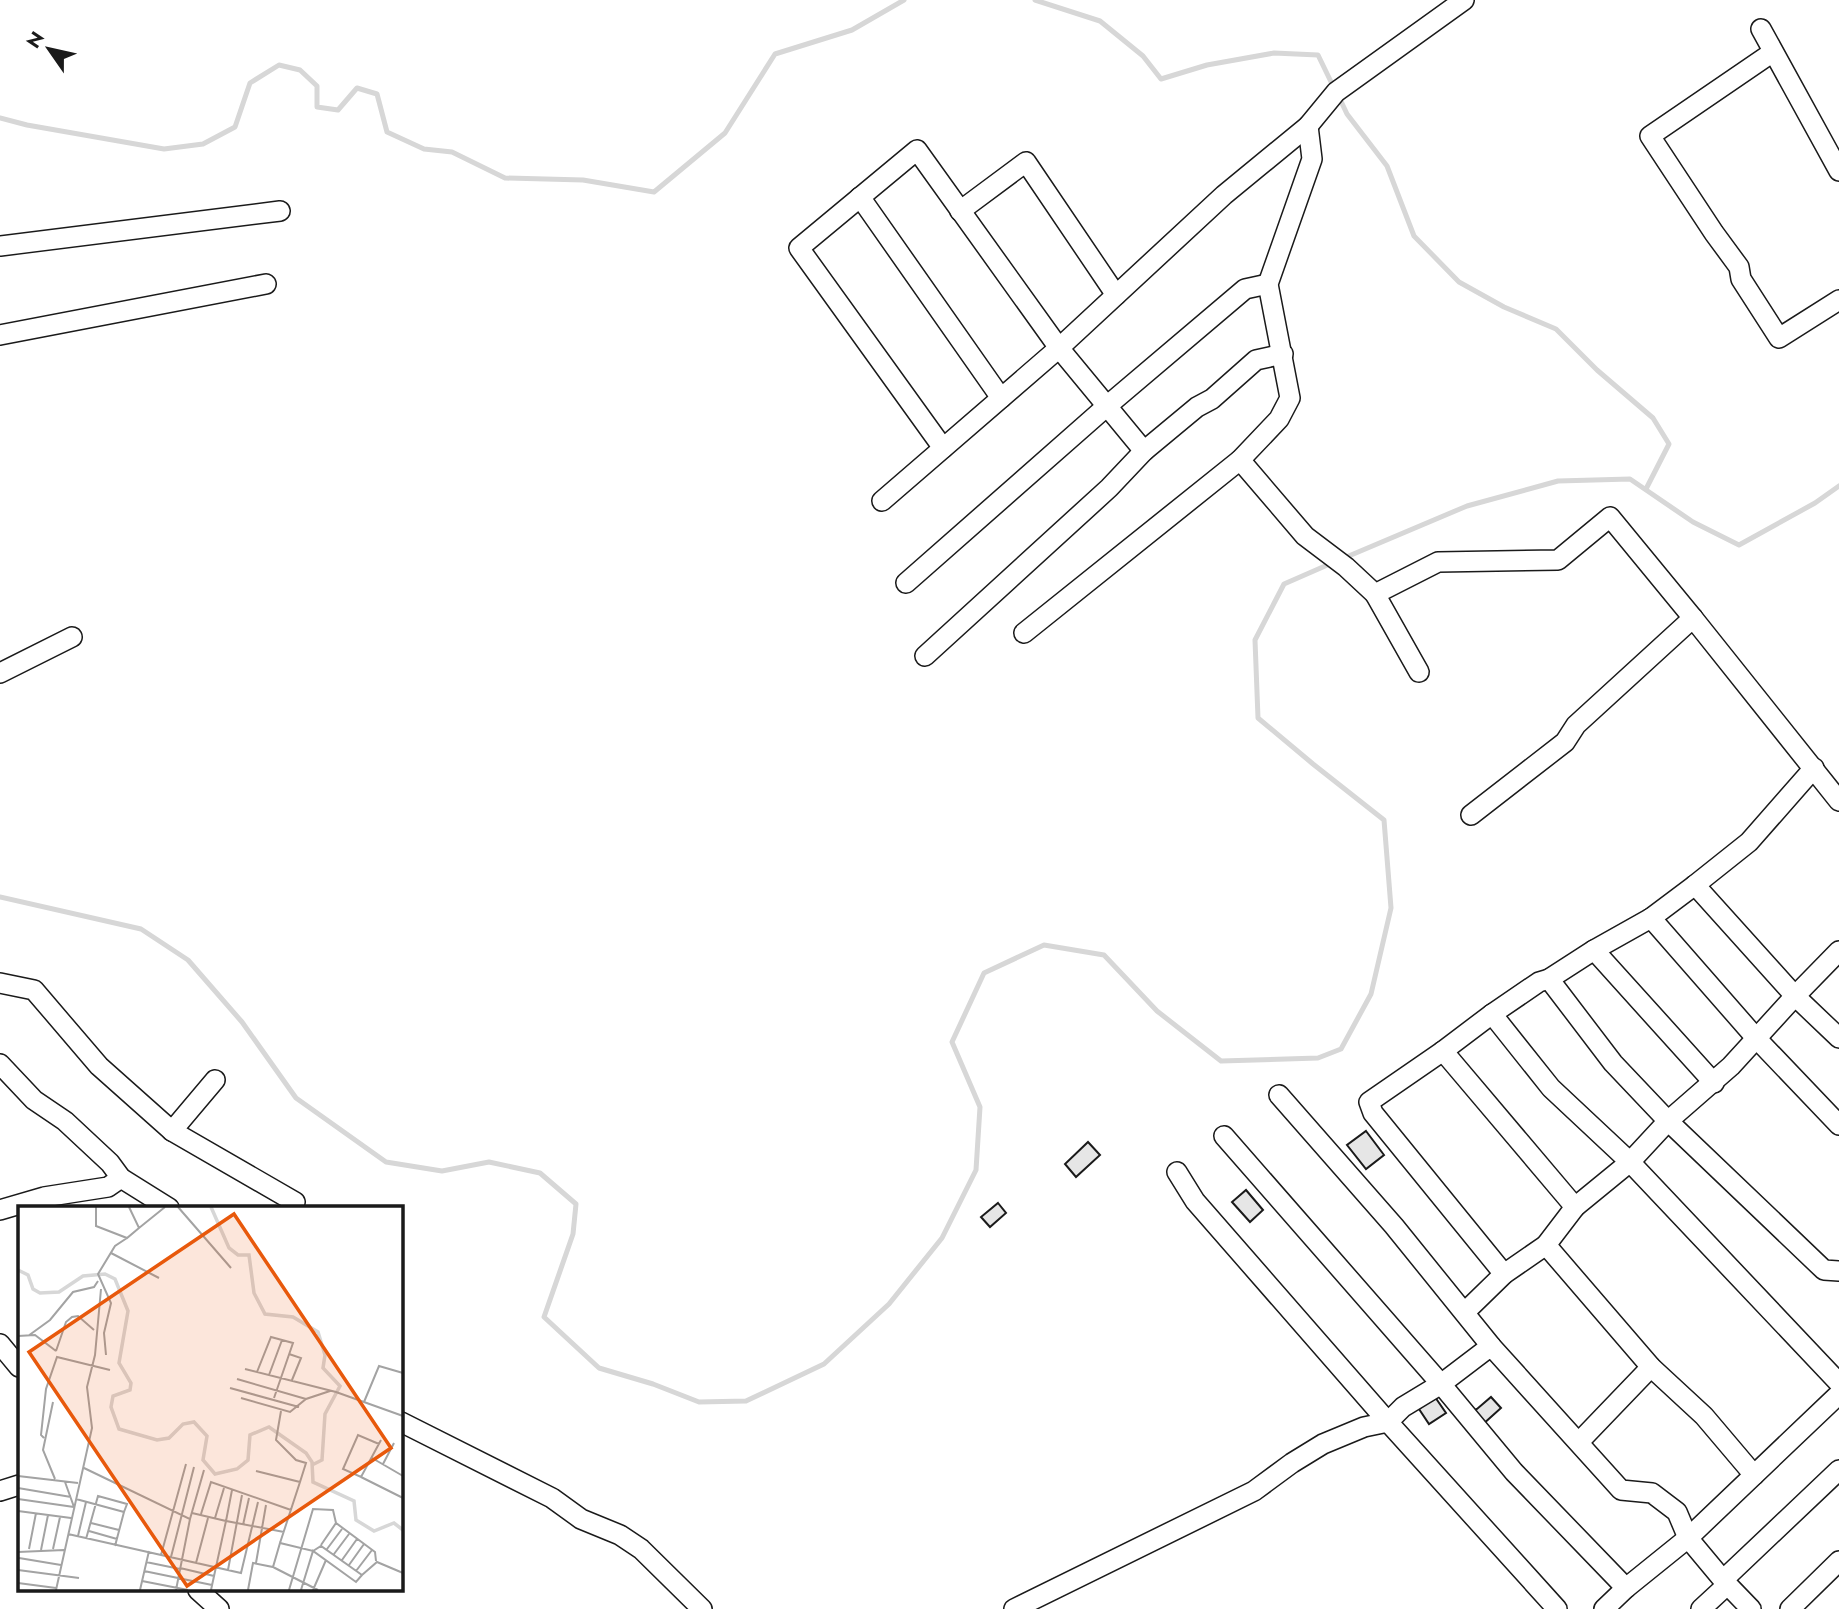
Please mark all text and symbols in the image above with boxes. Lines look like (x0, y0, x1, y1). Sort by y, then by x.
north arrow (14, 14, 84, 84)
text: N (20, 26, 51, 54)
inset map (18, 1206, 402, 1592)

